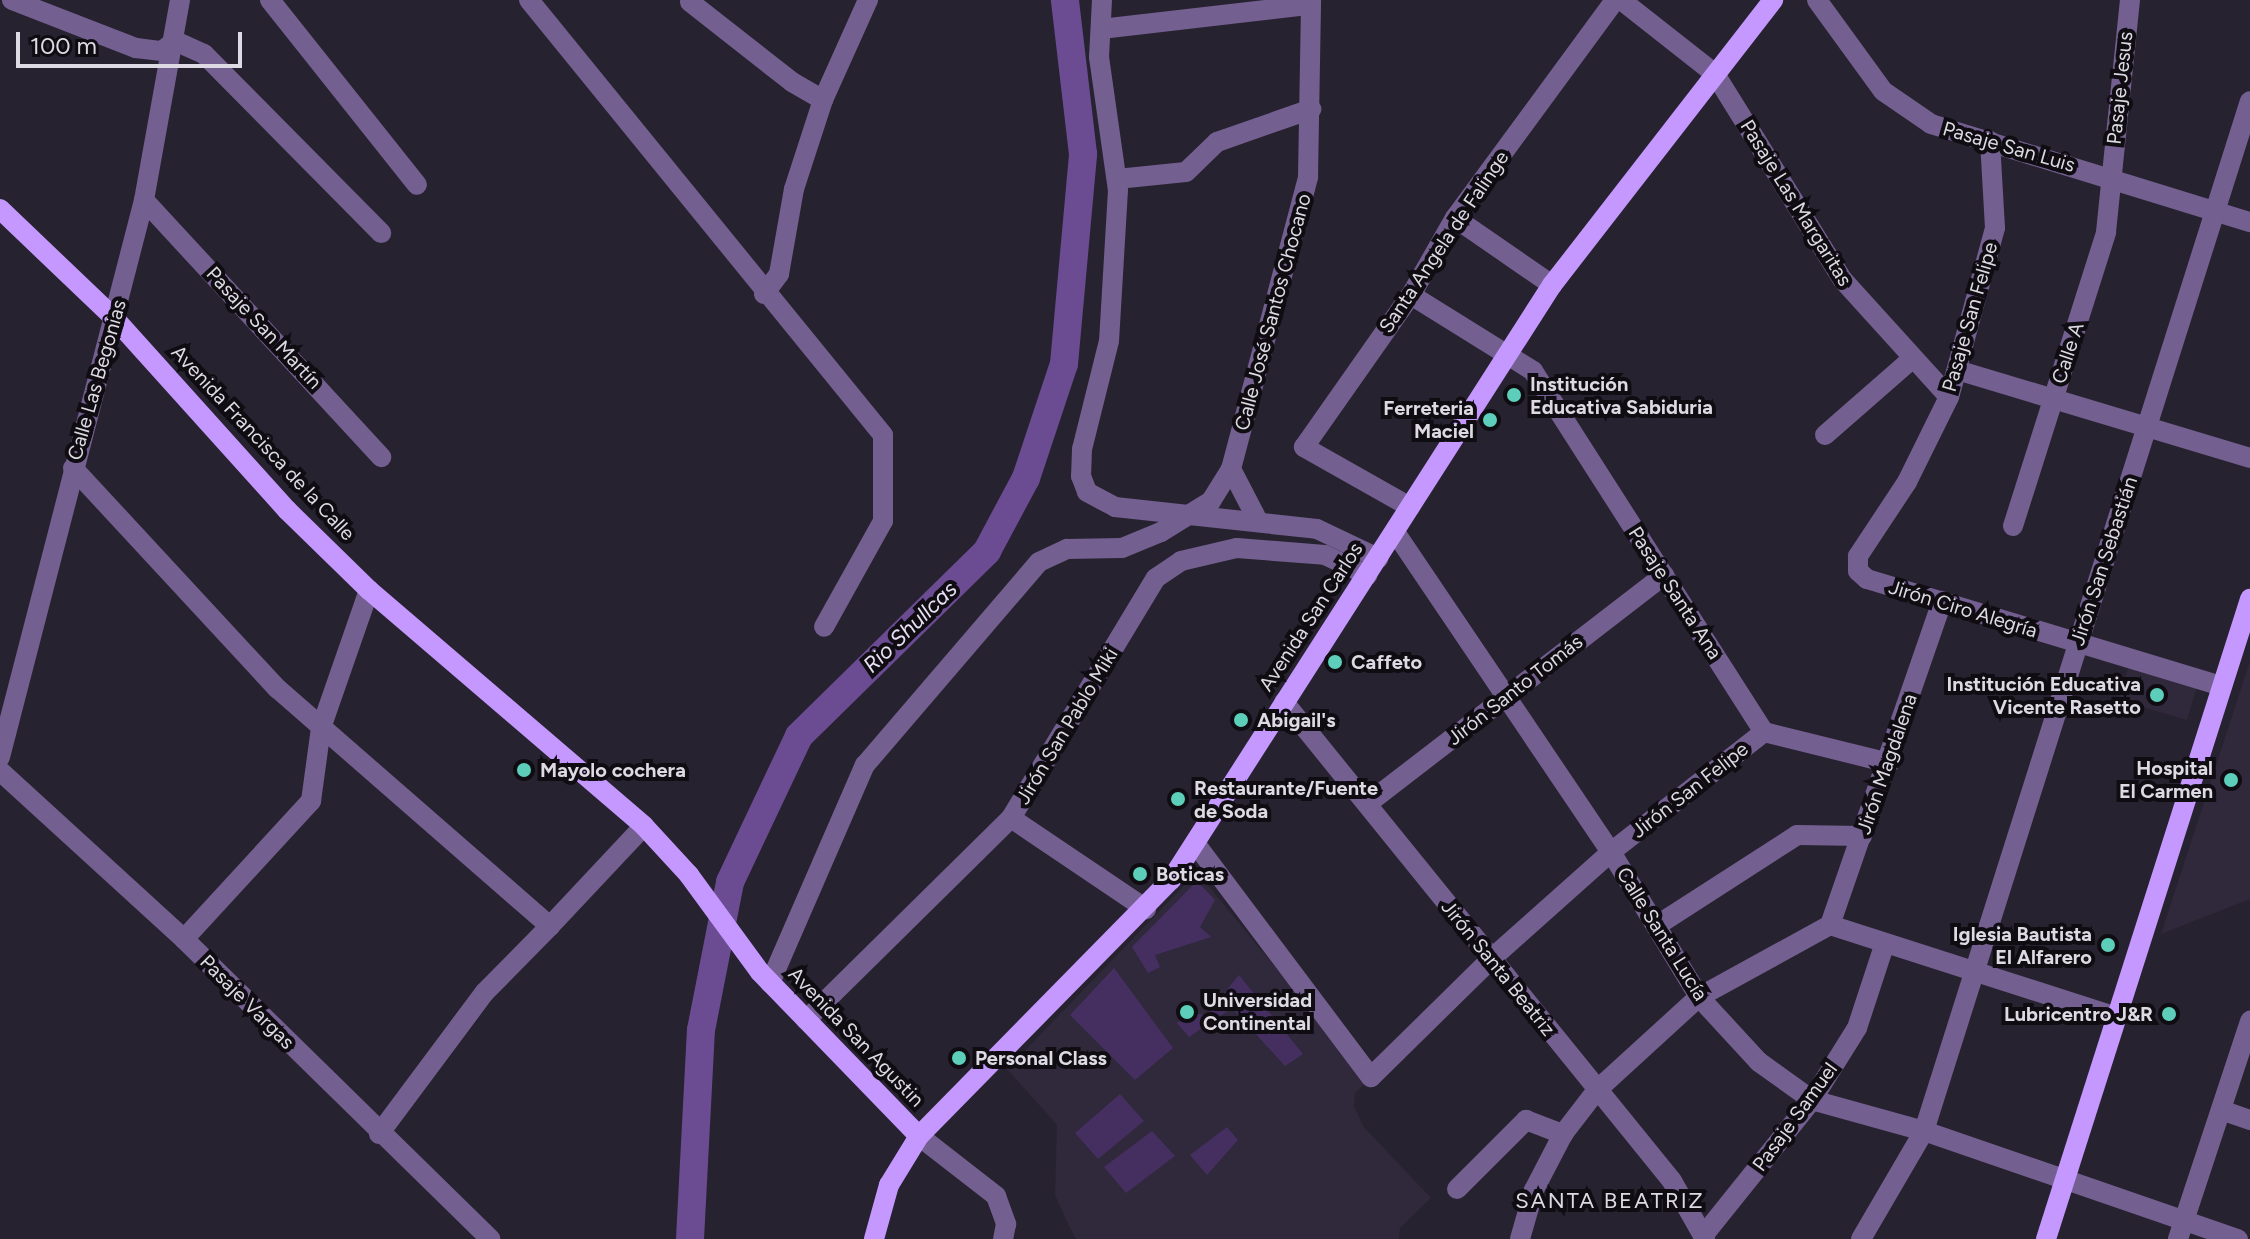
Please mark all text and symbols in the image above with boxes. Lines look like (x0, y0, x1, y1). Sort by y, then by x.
scale bar (20, 16, 246, 66)
street label: Pasaje Jesus (2102, 30, 2138, 146)
text: 100 m (30, 31, 97, 60)
street label: Pasaje Las Margaritas (1735, 115, 1857, 291)
street label: Pasaje San Luis (1940, 117, 2078, 177)
street label: Santa Angela de Falinge (1374, 146, 1514, 338)
street label: Calle José Santos Chocano (1230, 191, 1316, 433)
street label: Pasaje San Felipe (1937, 240, 2003, 394)
street label: Pasaje San Martín (201, 262, 327, 394)
street label: Calle Las Begonias (63, 297, 131, 463)
street label: Calle A (2047, 319, 2089, 387)
street label: Avenida Francisca de la Calle (166, 340, 360, 546)
place label: Institución Educativa Sabiduria (1530, 372, 1713, 419)
marker: Institución Educativa Sabiduria (1505, 386, 1523, 404)
place label: Ferreteria Maciel (1383, 396, 1474, 443)
marker: Ferreteria Maciel (1481, 411, 1499, 429)
street label: Jirón San Sebastián (2065, 474, 2143, 648)
street label: Pasaje Santa Ana (1623, 522, 1727, 664)
street label: Avenida San Carlos (1254, 538, 1368, 696)
street label: Jirón Ciro Alegría (1886, 575, 2040, 643)
water label: Rio Shullcas (858, 576, 962, 678)
street label: Jirón Santo Tomás (1443, 630, 1587, 750)
street label: Jirón San Pablo Miki (1011, 643, 1123, 809)
place label: Caffeto (1351, 650, 1422, 674)
marker: Caffeto (1326, 653, 1344, 671)
place label: Institución Educativa Vicente Rasetto (1947, 672, 2141, 719)
marker: Institución Educativa Vicente Rasetto (2148, 686, 2166, 704)
street label: Jirón Magdalena (1852, 691, 1922, 837)
place label: Abigail's (1257, 708, 1335, 732)
marker: Abigail's (1232, 711, 1250, 729)
street label: Jirón San Felipe (1627, 737, 1753, 843)
place label: Hospital El Carmen (2119, 756, 2213, 803)
place label: Mayolo cochera (540, 758, 686, 782)
marker: Mayolo cochera (515, 761, 533, 779)
marker: Hospital El Carmen (2220, 769, 2242, 791)
place label: Restaurante/Fuente de Soda (1194, 776, 1378, 823)
marker: Restaurante/Fuente de Soda (1169, 790, 1187, 808)
place label: Boticas (1156, 862, 1224, 886)
street label: Calle Santa Lucía (1611, 863, 1713, 1005)
marker: Boticas (1131, 865, 1149, 883)
street label: Jirón Santa Beatriz (1436, 895, 1560, 1041)
place label: Iglesia Bautista El Alfarero (1953, 922, 2092, 969)
marker: Iglesia Bautista El Alfarero (2099, 936, 2117, 954)
street label: Pasaje Vargas (195, 950, 299, 1054)
street label: Avenida San Agustin (783, 962, 929, 1112)
place label: Universidad Continental (1203, 988, 1312, 1035)
place label: Lubricentro J&R (2004, 1002, 2153, 1026)
marker: Universidad Continental (1178, 1003, 1196, 1021)
marker: Lubricentro J&R (2160, 1005, 2178, 1023)
place label: Personal Class (975, 1046, 1107, 1070)
marker: Personal Class (950, 1049, 968, 1067)
street label: Pasaje Samuel (1748, 1058, 1842, 1176)
district label: SANTA BEATRIZ (1515, 1188, 1705, 1214)

